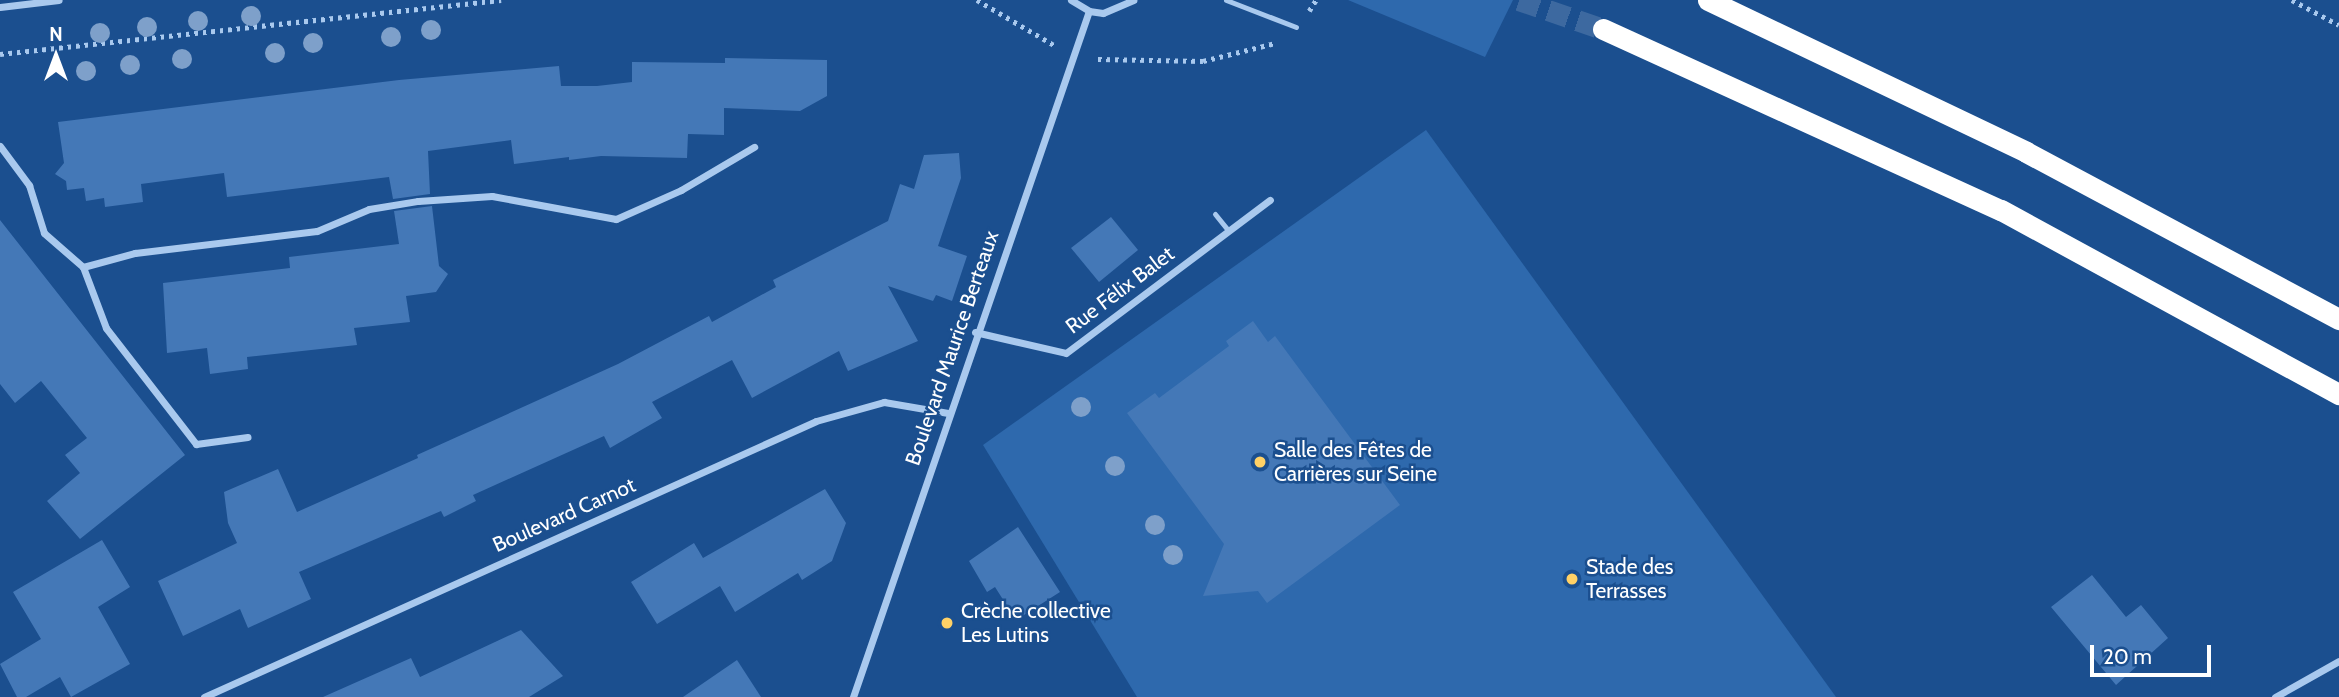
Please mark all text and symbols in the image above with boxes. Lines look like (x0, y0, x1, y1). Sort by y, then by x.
north arrow (21, 21, 91, 91)
text: N (49, 23, 63, 46)
street label: Boulevard Maurice Berteaux (900, 227, 1004, 469)
street label: Rue Félix Balet (1061, 241, 1179, 339)
place label: Salle des Fêtes de Carrières sur Seine (1274, 437, 1437, 487)
marker: Salle des Fêtes de Carrières sur Seine (1252, 454, 1268, 470)
street label: Boulevard Carnot (489, 472, 639, 558)
place label: Stade des Terrasses (1586, 554, 1673, 604)
marker: Stade des Terrasses (1564, 571, 1580, 587)
place label: Crèche collective Les Lutins (961, 598, 1111, 648)
marker: Crèche collective Les Lutins (939, 615, 955, 631)
scale bar (2094, 630, 2215, 674)
text: 20 m (2103, 644, 2152, 669)

